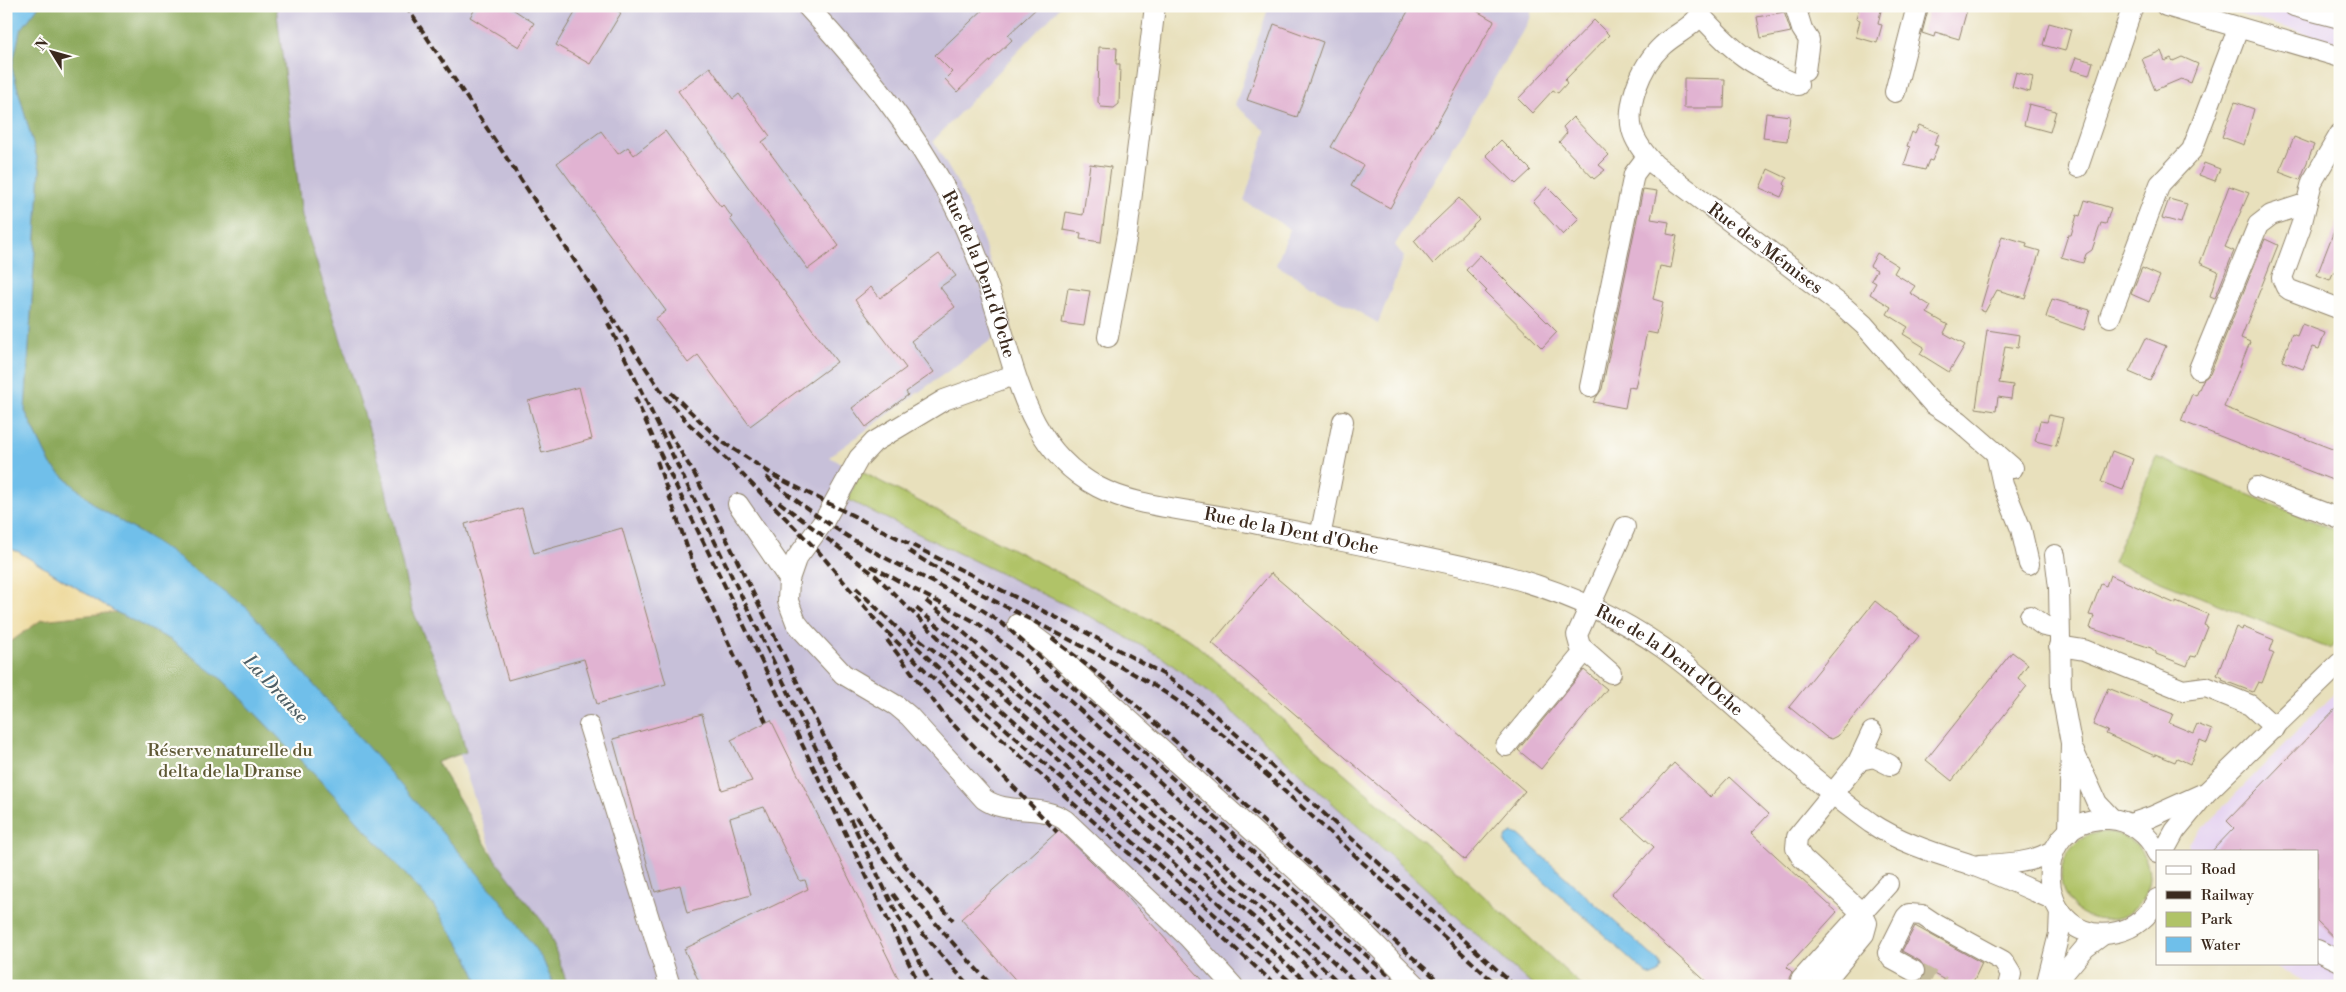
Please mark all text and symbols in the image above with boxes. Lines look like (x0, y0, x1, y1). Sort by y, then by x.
north arrow (28, 28, 78, 78)
text: N (32, 35, 53, 55)
street label: Rue de la Dent d'Oche (937, 186, 1021, 361)
street label: Rue des Mémises (1704, 198, 1828, 299)
street label: Rue de la Dent d'Oche (1202, 502, 1381, 560)
street label: Rue de la Dent d'Oche (1592, 599, 1749, 721)
water label: La Dranse (238, 649, 314, 728)
park label: Réserve naturelle du delta de la Dranse (147, 739, 313, 783)
legend (2156, 850, 2318, 964)
text: Road (2201, 860, 2236, 879)
text: Railway (2201, 886, 2255, 905)
text: Park (2201, 910, 2233, 929)
text: Water (2200, 936, 2241, 955)

